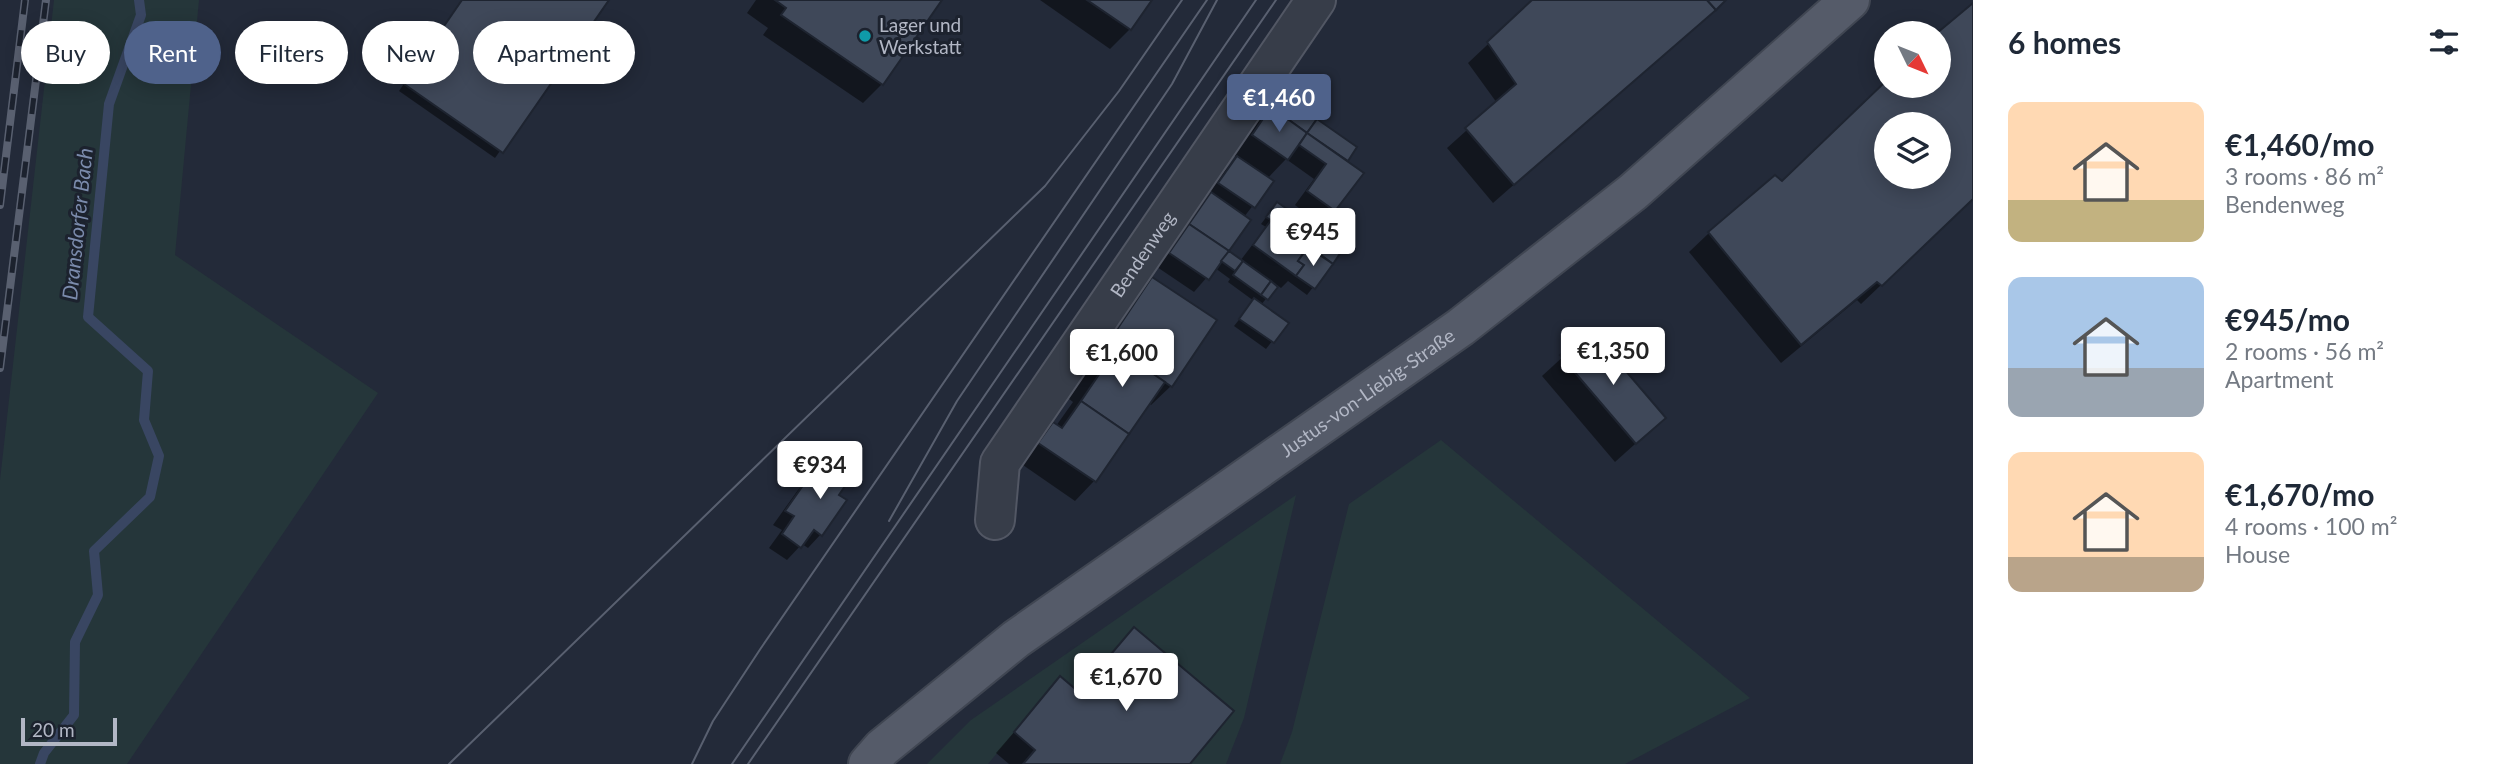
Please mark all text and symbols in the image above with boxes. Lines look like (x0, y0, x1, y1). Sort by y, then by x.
place label: Lager und Werkstatt (879, 13, 962, 58)
chip: Buy (21, 21, 110, 84)
chip: Rent (124, 21, 221, 84)
chip: Filters (235, 21, 348, 84)
chip: New (362, 21, 459, 84)
chip: Apartment (473, 21, 635, 84)
north arrow (1874, 21, 1951, 98)
map controls (1874, 21, 1951, 189)
icon: filters (2425, 23, 2463, 61)
text: 6 homes (2008, 24, 2121, 60)
marker: Lager und Werkstatt (857, 28, 873, 44)
pin: €1,460 (1222, 74, 1336, 134)
text: €1,460 (1243, 83, 1315, 111)
button: layers (1874, 112, 1951, 189)
text: €1,460/mo (2225, 126, 2374, 162)
icon: home (2064, 130, 2148, 214)
water label: Dransdorfer Bach (56, 147, 97, 301)
text: 3 rooms · 86 m² (2225, 162, 2384, 190)
text: Bendenweg (2225, 190, 2344, 218)
street label: Bendenweg (1105, 207, 1179, 301)
pin: €945 (1272, 208, 1354, 268)
text: €945 (1286, 217, 1340, 245)
text: €945/mo (2225, 301, 2350, 337)
icon: home (2064, 305, 2148, 389)
street label: Justus-von-Liebig-Straße (1275, 323, 1459, 461)
pin: €1,350 (1556, 328, 1670, 387)
pin: €1,600 (1065, 330, 1179, 389)
text: €1,350 (1577, 336, 1649, 364)
text: 2 rooms · 56 m² (2225, 337, 2384, 365)
text: €1,600 (1086, 338, 1158, 366)
text: Apartment (2225, 365, 2333, 393)
pin: €934 (779, 442, 861, 501)
text: €934 (793, 450, 847, 478)
text: €1,670/mo (2225, 476, 2374, 512)
icon: home (2064, 480, 2148, 564)
text: 4 rooms · 100 m² (2225, 512, 2397, 540)
text: House (2225, 540, 2290, 568)
pin: €1,670 (1069, 654, 1183, 713)
text: €1,670 (1090, 662, 1162, 690)
scale bar (21, 715, 117, 747)
text: 20 m (32, 718, 75, 741)

